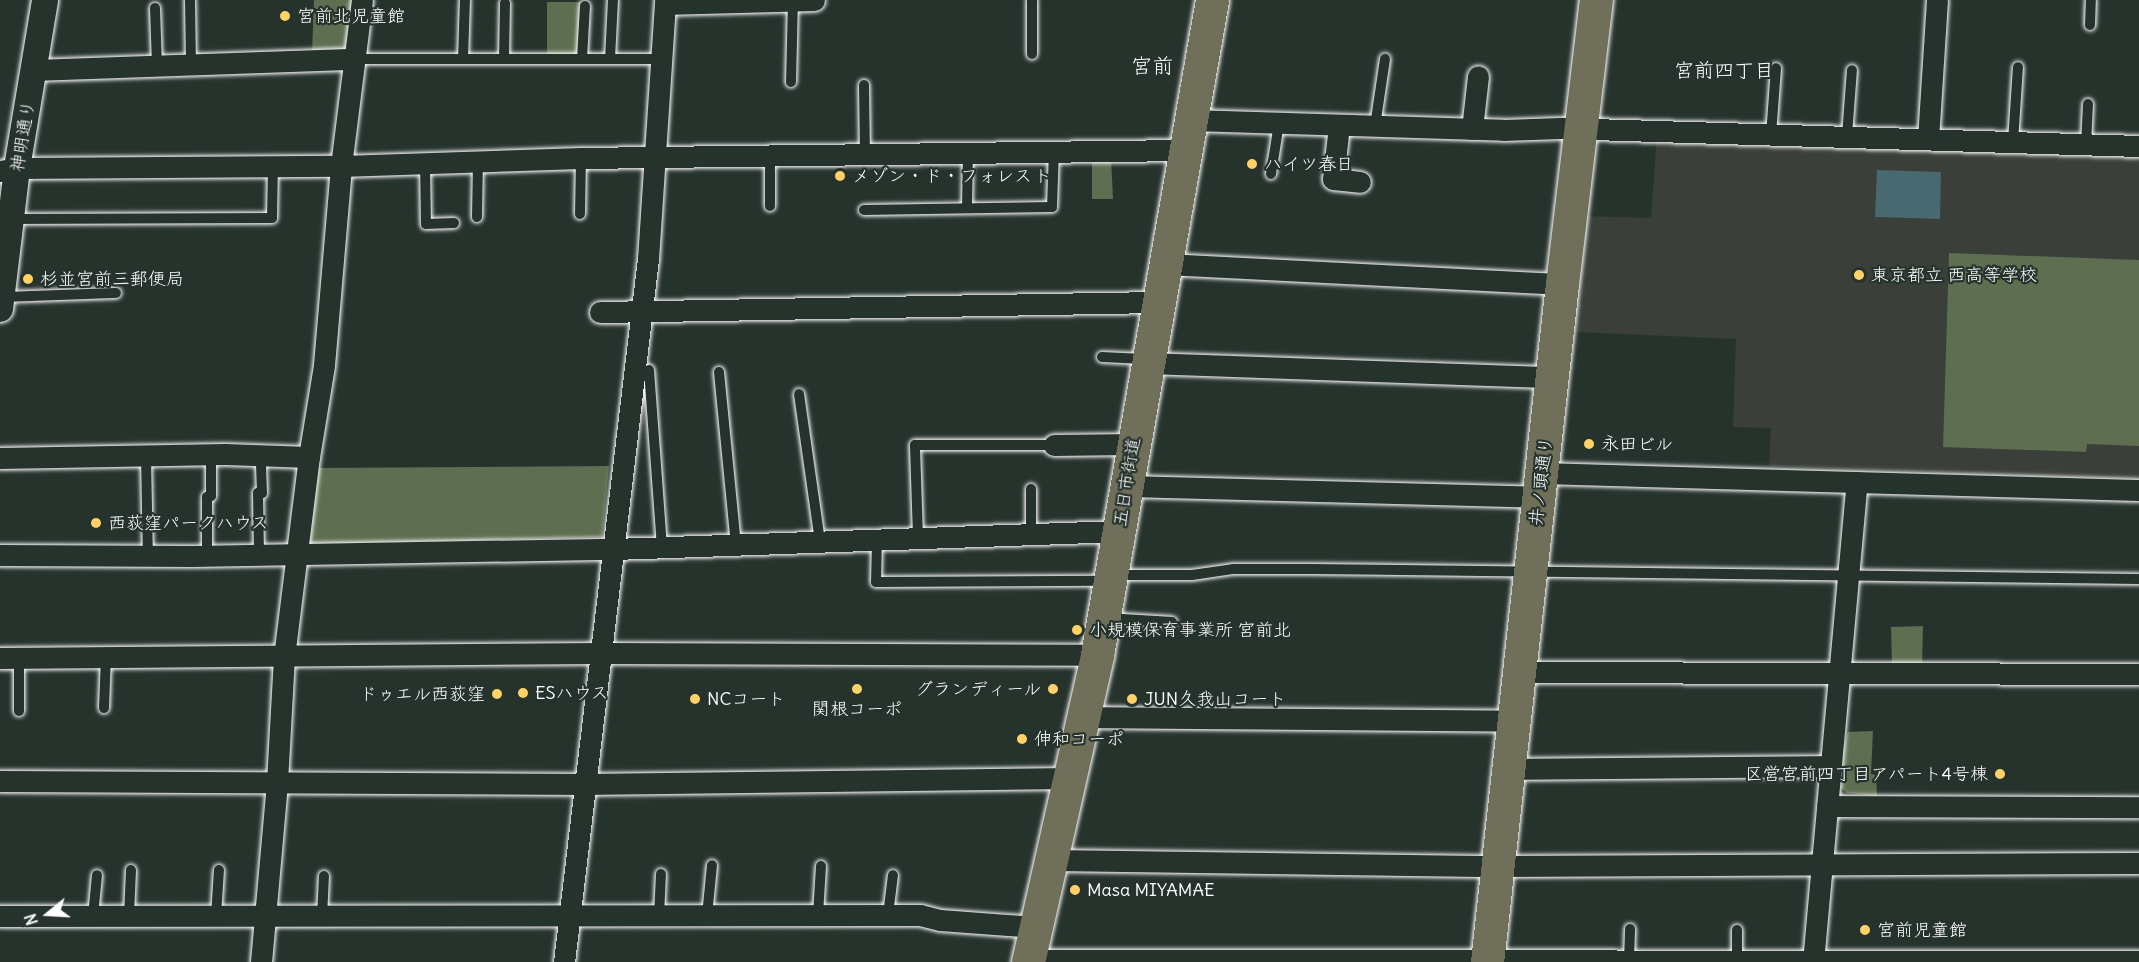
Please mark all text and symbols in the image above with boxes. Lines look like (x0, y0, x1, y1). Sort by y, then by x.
place label: 宮前北児童館 (297, 5, 405, 27)
marker: 宮前北児童館 (278, 9, 292, 23)
district label: 宮前 (1131, 53, 1173, 79)
district label: 宮前四丁目 (1674, 57, 1774, 81)
street label: 神明通り (7, 99, 39, 173)
place label: ハイツ春日 (1264, 153, 1354, 175)
marker: ハイツ春日 (1245, 157, 1259, 171)
place label: メゾン・ド・フォレスト (852, 165, 1050, 187)
marker: メゾン・ド・フォレスト (833, 169, 847, 183)
place label: 東京都立 西高等学校 (1871, 264, 2037, 286)
place label: 杉並宮前三郵便局 (40, 268, 184, 290)
marker: 東京都立 西高等学校 (1852, 268, 1866, 282)
marker: 杉並宮前三郵便局 (21, 272, 35, 286)
place label: 永田ビル (1601, 433, 1673, 455)
street label: 井ノ頭通り (1525, 435, 1557, 527)
street label: 五日市街道 (1109, 436, 1145, 528)
marker: 永田ビル (1582, 437, 1596, 451)
place label: 西荻窪パークハウス (108, 512, 270, 534)
marker: 西荻窪パークハウス (89, 516, 103, 530)
place label: 小規模保育事業所 宮前北 (1089, 619, 1291, 641)
marker: 小規模保育事業所 宮前北 (1070, 623, 1084, 637)
place label: グランディール (915, 678, 1041, 700)
place label: ESハウス (535, 682, 609, 704)
marker: 関根コーポ (850, 682, 864, 696)
marker: グランディール (1046, 682, 1060, 696)
place label: ドゥエル西荻窪 (359, 683, 485, 705)
marker: ESハウス (516, 686, 530, 700)
marker: ドゥエル西荻窪 (490, 687, 504, 701)
place label: NCコート (707, 688, 785, 710)
place label: JUN久我山コート (1144, 688, 1286, 710)
marker: NCコート (688, 692, 702, 706)
marker: JUN久我山コート (1125, 692, 1139, 706)
place label: 関根コーポ (812, 698, 902, 720)
place label: 伸和コーポ (1034, 728, 1124, 750)
marker: 伸和コーポ (1015, 732, 1029, 746)
place label: 区営宮前四丁目アパート4号棟 (1744, 763, 1988, 785)
marker: 区営宮前四丁目アパート4号棟 (1993, 767, 2007, 781)
place label: Masa MIYAMAE (1087, 879, 1215, 901)
marker: Masa MIYAMAE (1068, 883, 1082, 897)
north arrow (18, 884, 78, 944)
text: N (20, 911, 42, 928)
place label: 宮前児童館 (1877, 919, 1967, 941)
marker: 宮前児童館 (1858, 923, 1872, 937)

